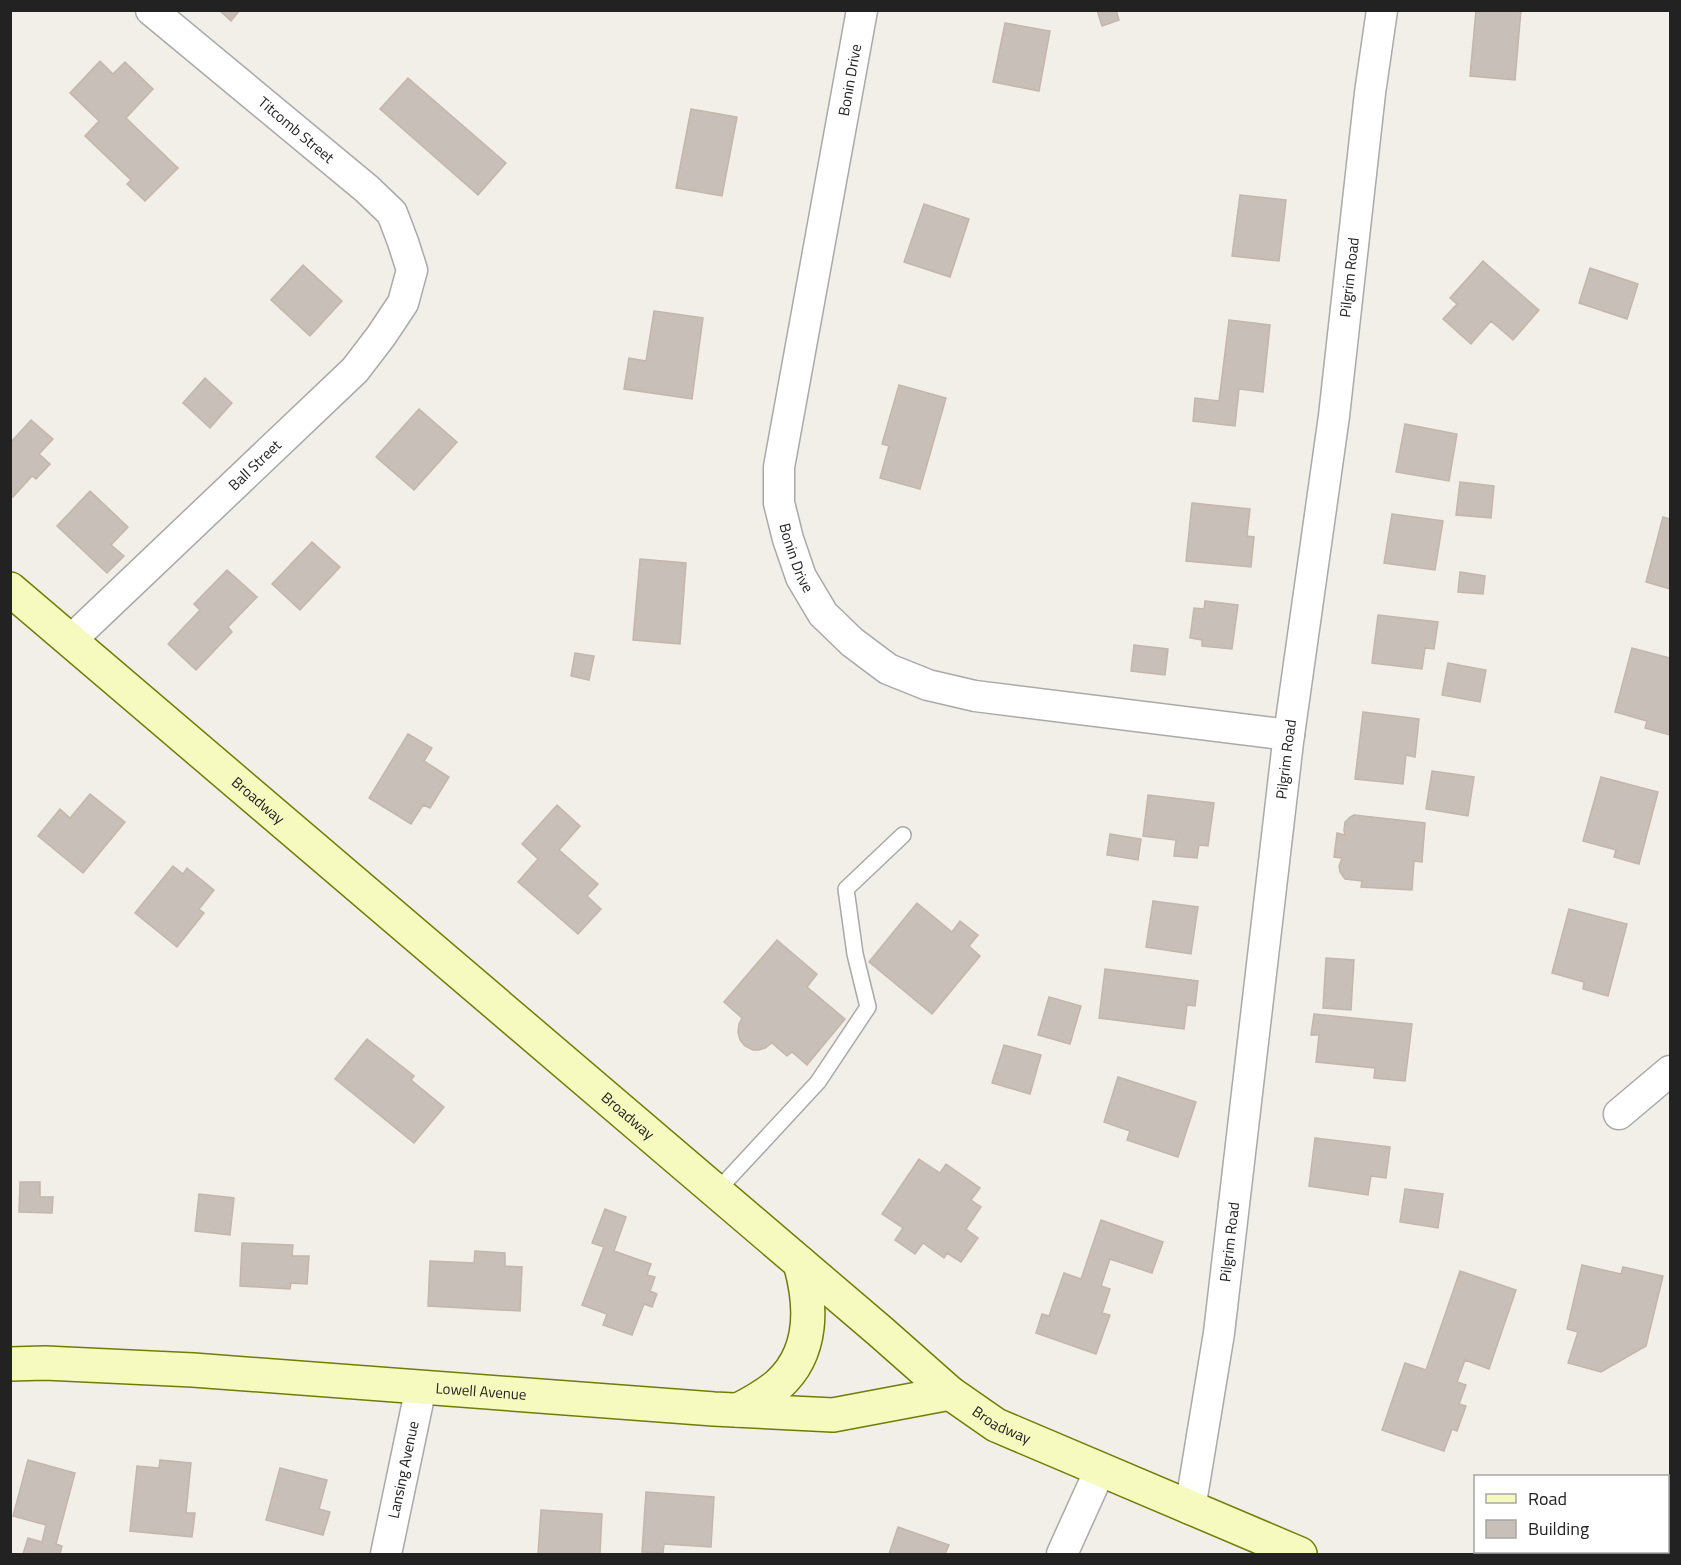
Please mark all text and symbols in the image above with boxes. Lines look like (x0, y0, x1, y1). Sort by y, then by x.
street label: Bonin Drive (832, 42, 867, 118)
street label: Titcomb Street (253, 91, 340, 169)
street label: Pilgrim Road (1333, 236, 1365, 319)
street label: Ball Street (223, 433, 287, 496)
street label: Bonin Drive (773, 521, 820, 597)
street label: Pilgrim Road (1269, 718, 1302, 800)
street label: Broadway (227, 771, 290, 830)
street label: Broadway (596, 1086, 660, 1145)
street label: Pilgrim Road (1213, 1201, 1245, 1283)
street label: Lowell Avenue (435, 1376, 527, 1406)
street label: Broadway (968, 1400, 1035, 1450)
street label: Lansing Avenue (382, 1419, 425, 1521)
legend (1474, 1475, 1669, 1553)
text: Road (1528, 1485, 1567, 1512)
text: Building (1528, 1515, 1589, 1542)

